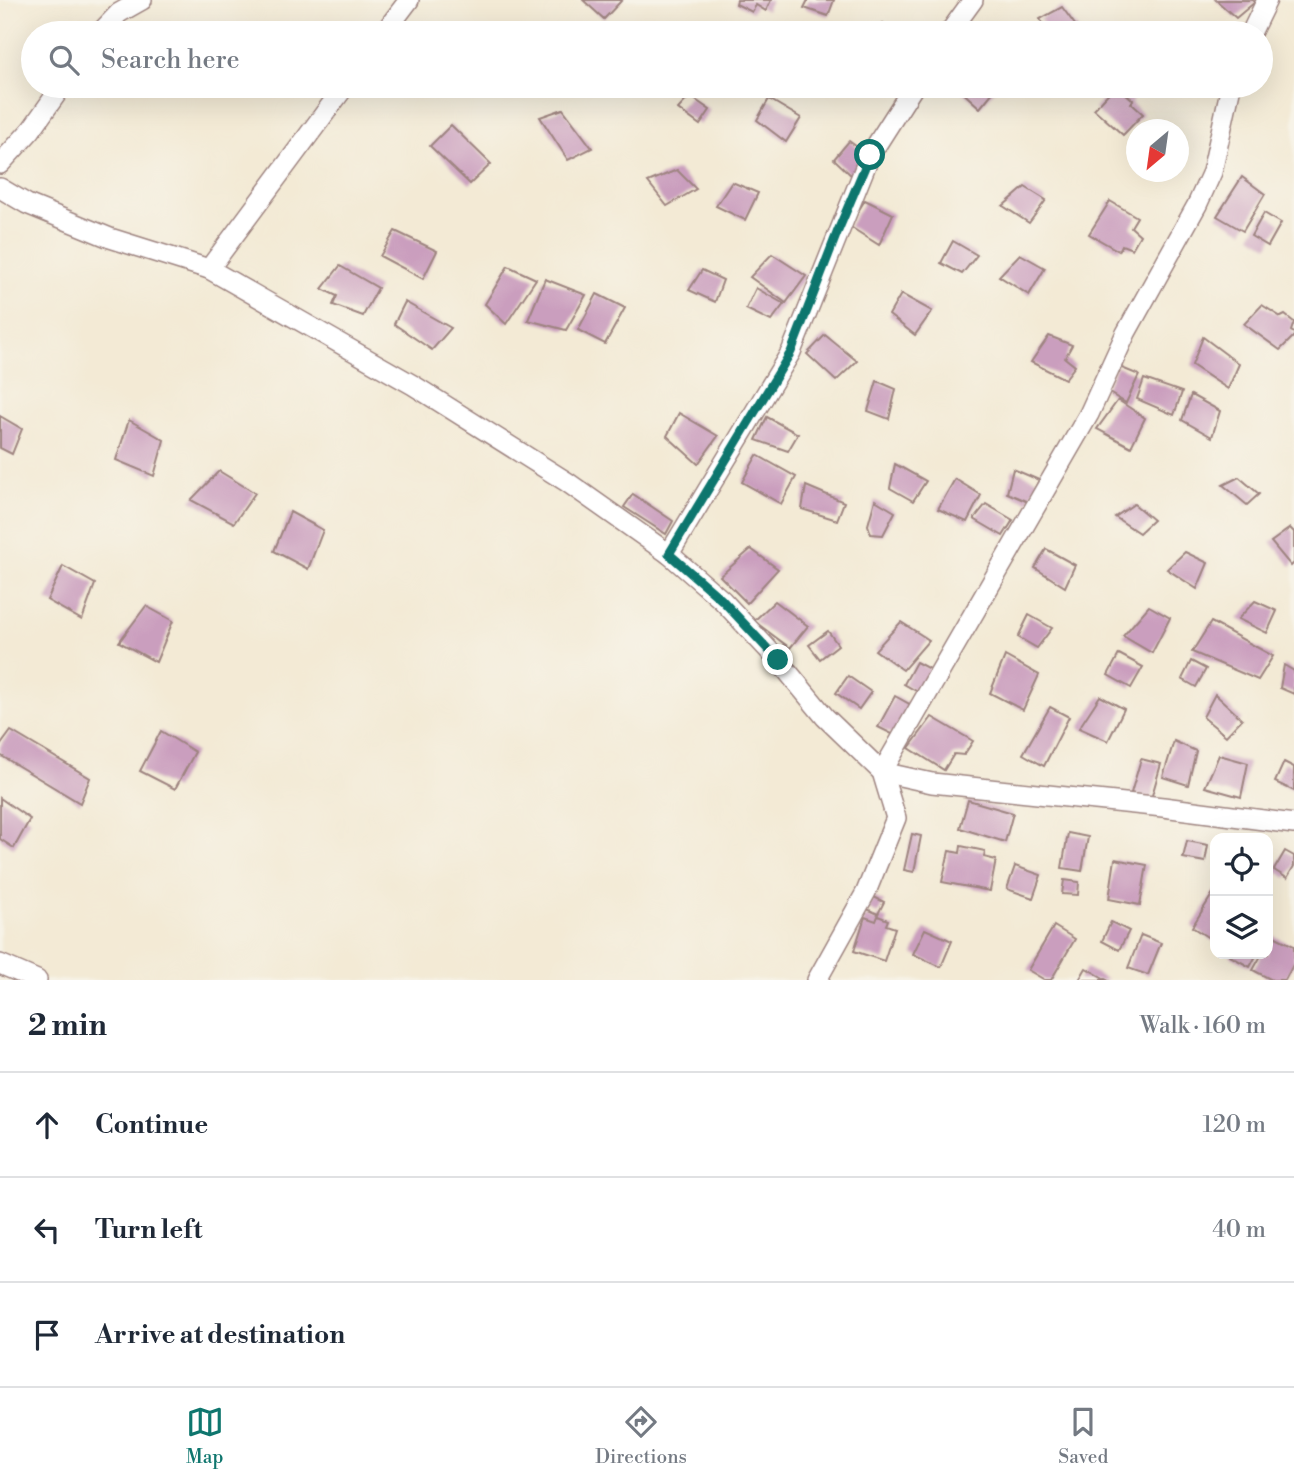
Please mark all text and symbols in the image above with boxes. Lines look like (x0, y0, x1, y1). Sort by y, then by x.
search box (21, 21, 1273, 98)
icon: search (45, 41, 83, 79)
text: Search here (101, 44, 240, 76)
north arrow (1126, 119, 1189, 182)
route start (854, 139, 885, 170)
route end (762, 644, 793, 675)
map controls (1210, 833, 1273, 959)
button: locate (1210, 833, 1273, 896)
button: layers (1210, 896, 1273, 959)
text: 2 min (28, 1007, 107, 1045)
text: Walk · 160 m (1140, 1012, 1266, 1040)
icon: ahead (28, 1106, 66, 1144)
text: Continue (95, 1109, 208, 1141)
text: 120 m (1202, 1111, 1266, 1139)
icon: left (28, 1211, 66, 1249)
text: Turn left (95, 1214, 203, 1246)
text: 40 m (1212, 1216, 1266, 1244)
icon: arrive (28, 1316, 66, 1354)
text: Arrive at destination (95, 1319, 345, 1351)
tab: Map (186, 1403, 224, 1469)
tab: Directions (595, 1403, 687, 1469)
tab: Saved (1058, 1403, 1108, 1469)

